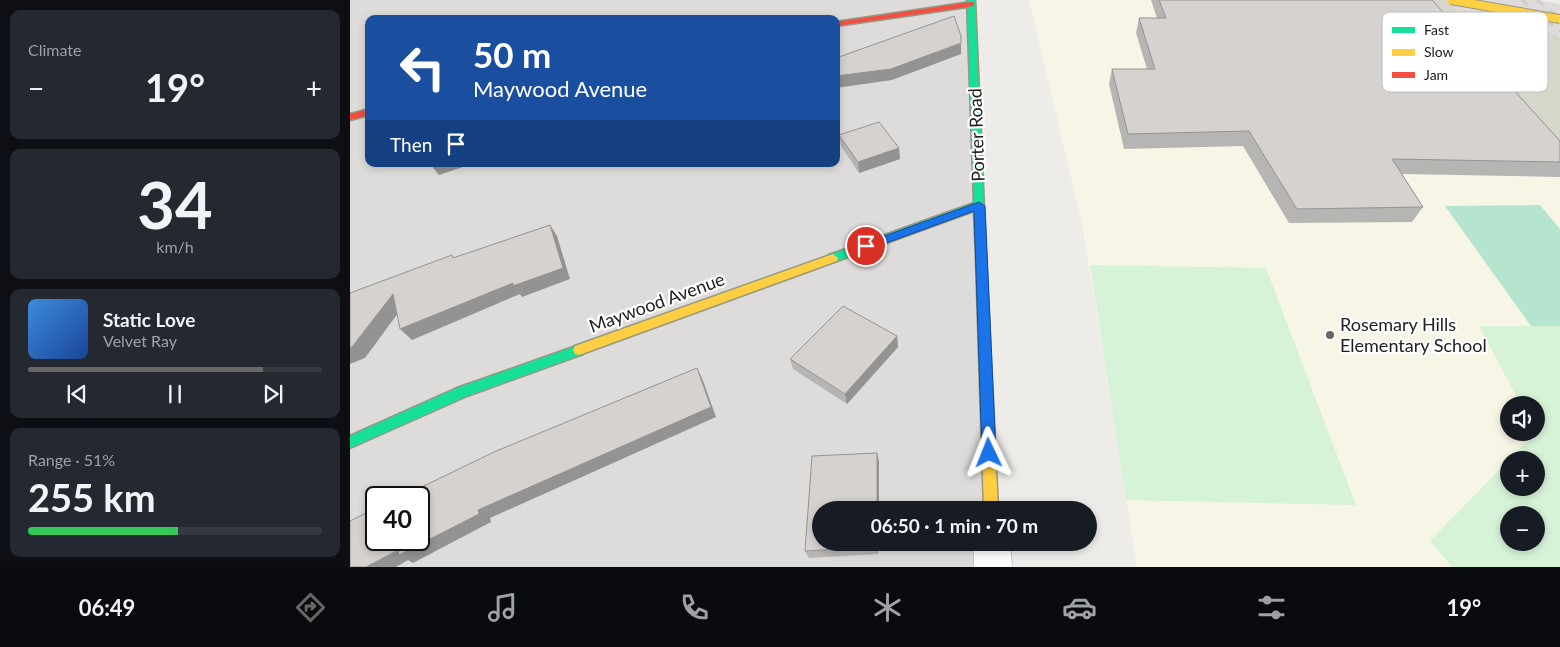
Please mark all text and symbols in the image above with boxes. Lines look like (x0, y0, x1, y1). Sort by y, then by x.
legend (1382, 12, 1548, 92)
text: Fast (1424, 21, 1449, 38)
text: 50 m (473, 33, 551, 75)
icon: left (390, 35, 455, 100)
text: Climate (28, 40, 81, 59)
text: Slow (1424, 43, 1454, 60)
text: 19° (145, 64, 205, 110)
text: Jam (1424, 66, 1448, 83)
text: − (28, 71, 44, 105)
text: + (306, 71, 322, 105)
text: Maywood Avenue (473, 75, 647, 102)
street label: Porter Road (963, 88, 989, 182)
icon: arrive (442, 130, 470, 158)
text: Then (390, 133, 432, 156)
text: 34 (137, 165, 213, 243)
pin (845, 225, 887, 267)
icon: arrive (852, 232, 880, 260)
text: km/h (156, 237, 194, 256)
street label: Maywood Avenue (586, 267, 727, 337)
text: Static Love (103, 308, 195, 331)
place label: Rosemary Hills Elementary School (1340, 313, 1487, 356)
marker: Rosemary Hills Elementary School (1324, 329, 1336, 341)
text: Velvet Ray (103, 331, 177, 350)
icon: previous (63, 380, 91, 408)
icon: pause (161, 380, 189, 408)
icon: next (259, 380, 287, 408)
map controls (1500, 396, 1545, 551)
button: sound (1500, 396, 1545, 441)
position arrow (962, 426, 1014, 478)
text: Range · 51% (28, 450, 115, 469)
button: + (1500, 451, 1545, 496)
text: 255 km (28, 474, 156, 520)
speed limit sign: 40 (365, 486, 430, 551)
button: − (1500, 506, 1545, 551)
text: 06:50 · 1 min · 70 m (871, 514, 1038, 537)
icon: directions (293, 590, 328, 625)
icon: music (485, 590, 520, 625)
icon: phone (677, 590, 712, 625)
icon: climate (870, 590, 905, 625)
icon: car (1062, 590, 1097, 625)
icon: filters (1254, 590, 1289, 625)
text: 06:49 (79, 594, 135, 621)
text: 19° (1447, 594, 1481, 621)

